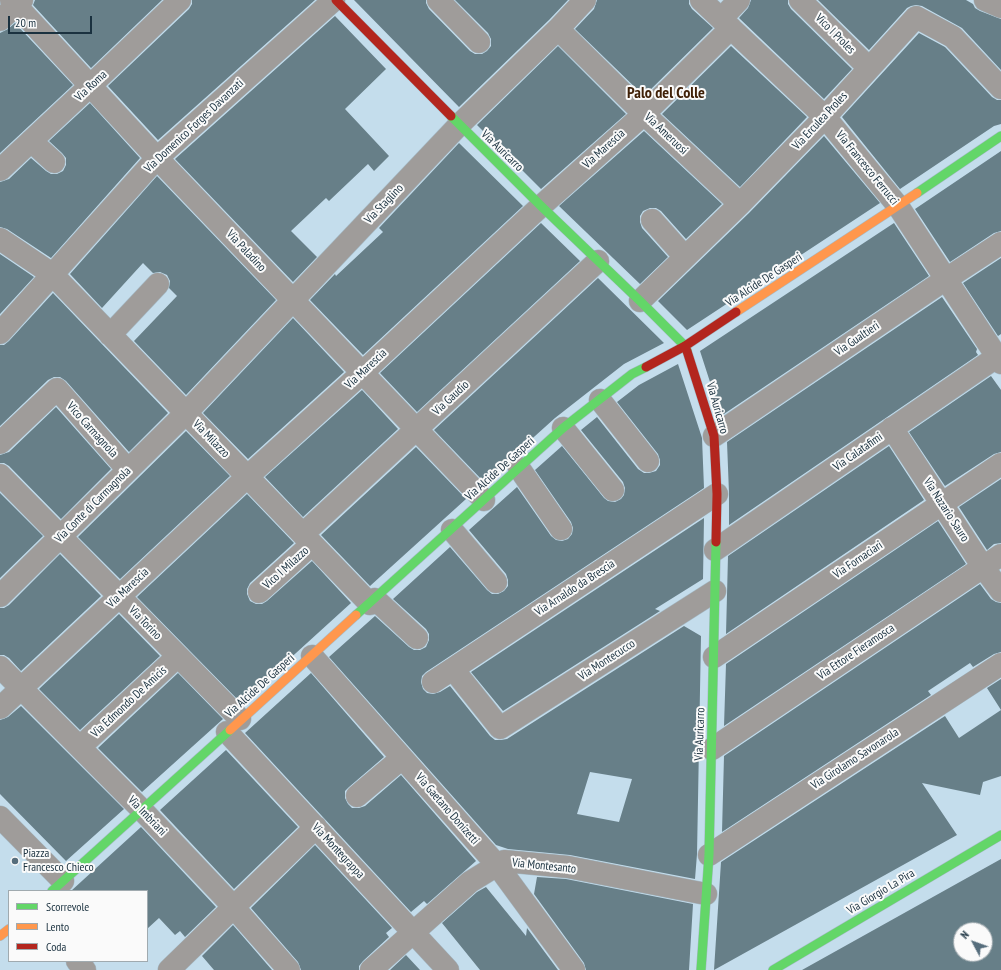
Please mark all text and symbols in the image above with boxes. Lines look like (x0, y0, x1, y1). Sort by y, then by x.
scale bar (10, 8, 94, 34)
street label: Vico I Proles (812, 11, 858, 57)
text: 20 m (15, 15, 36, 30)
street label: Via Roma (72, 68, 110, 104)
street label: Via Domenico Forges Davanzati (141, 76, 247, 176)
district label: Palo del Colle (627, 83, 705, 103)
street label: Via Erculea Proles (790, 89, 850, 153)
street label: Via Ameruosi (641, 110, 691, 158)
street label: Via Marescia (580, 126, 628, 172)
street label: Via Auricarro (478, 127, 526, 175)
street label: Via Francesco Ferrucci (833, 128, 901, 208)
street label: Via Staglino (362, 181, 406, 227)
street label: Via Paladino (223, 227, 269, 275)
street label: Via Alcide De Gasperi (723, 250, 805, 310)
street label: Via Gualtieri (832, 319, 882, 359)
street label: Via Marescia (342, 346, 390, 392)
street label: Via Gaudio (430, 378, 472, 418)
street label: Via Auricarro (703, 380, 731, 436)
street label: Vico Carmagnola (63, 399, 121, 461)
street label: Via Milazzo (189, 417, 233, 461)
street label: Via Calatafimi (831, 430, 885, 474)
street label: Via Alcide De Gasperi (462, 434, 538, 504)
street label: Via Conte di Carmagnola (52, 464, 134, 546)
street label: Via Nazario Sauro (920, 475, 972, 545)
street label: Via Fornaciari (831, 538, 885, 582)
street label: Vico I Milazzo (260, 544, 312, 592)
street label: Via Arnaldo da Brescia (532, 557, 618, 619)
street label: Via Marescia (104, 565, 152, 611)
street label: Via Torino (126, 603, 164, 643)
street label: Via Ettore Fieramosca (815, 621, 897, 683)
street label: Via Montecucco (576, 636, 638, 684)
street label: Via Alcide De Gasperi (222, 651, 298, 721)
street label: Via Edmondo De Amicis (88, 663, 170, 741)
street label: Via Auricarro (692, 707, 708, 761)
street label: Via Girolamo Savonarola (809, 725, 901, 793)
street label: Via Gaetano Donizetti (412, 770, 482, 848)
street label: Via Imbriani (124, 793, 170, 839)
street label: Via Montegrappa (309, 820, 367, 882)
place label: Piazza Francesco Chieco (23, 847, 94, 875)
street label: Via Montesanto (511, 855, 577, 877)
marker: Piazza Francesco Chieco (10, 856, 20, 866)
street label: Via Giorgio La Pira (845, 866, 917, 918)
legend (8, 890, 148, 962)
text: Scorrevole (46, 899, 89, 914)
text: Lento (46, 919, 69, 934)
north arrow (953, 922, 993, 962)
text: N (957, 928, 972, 942)
text: Coda (46, 939, 66, 954)

